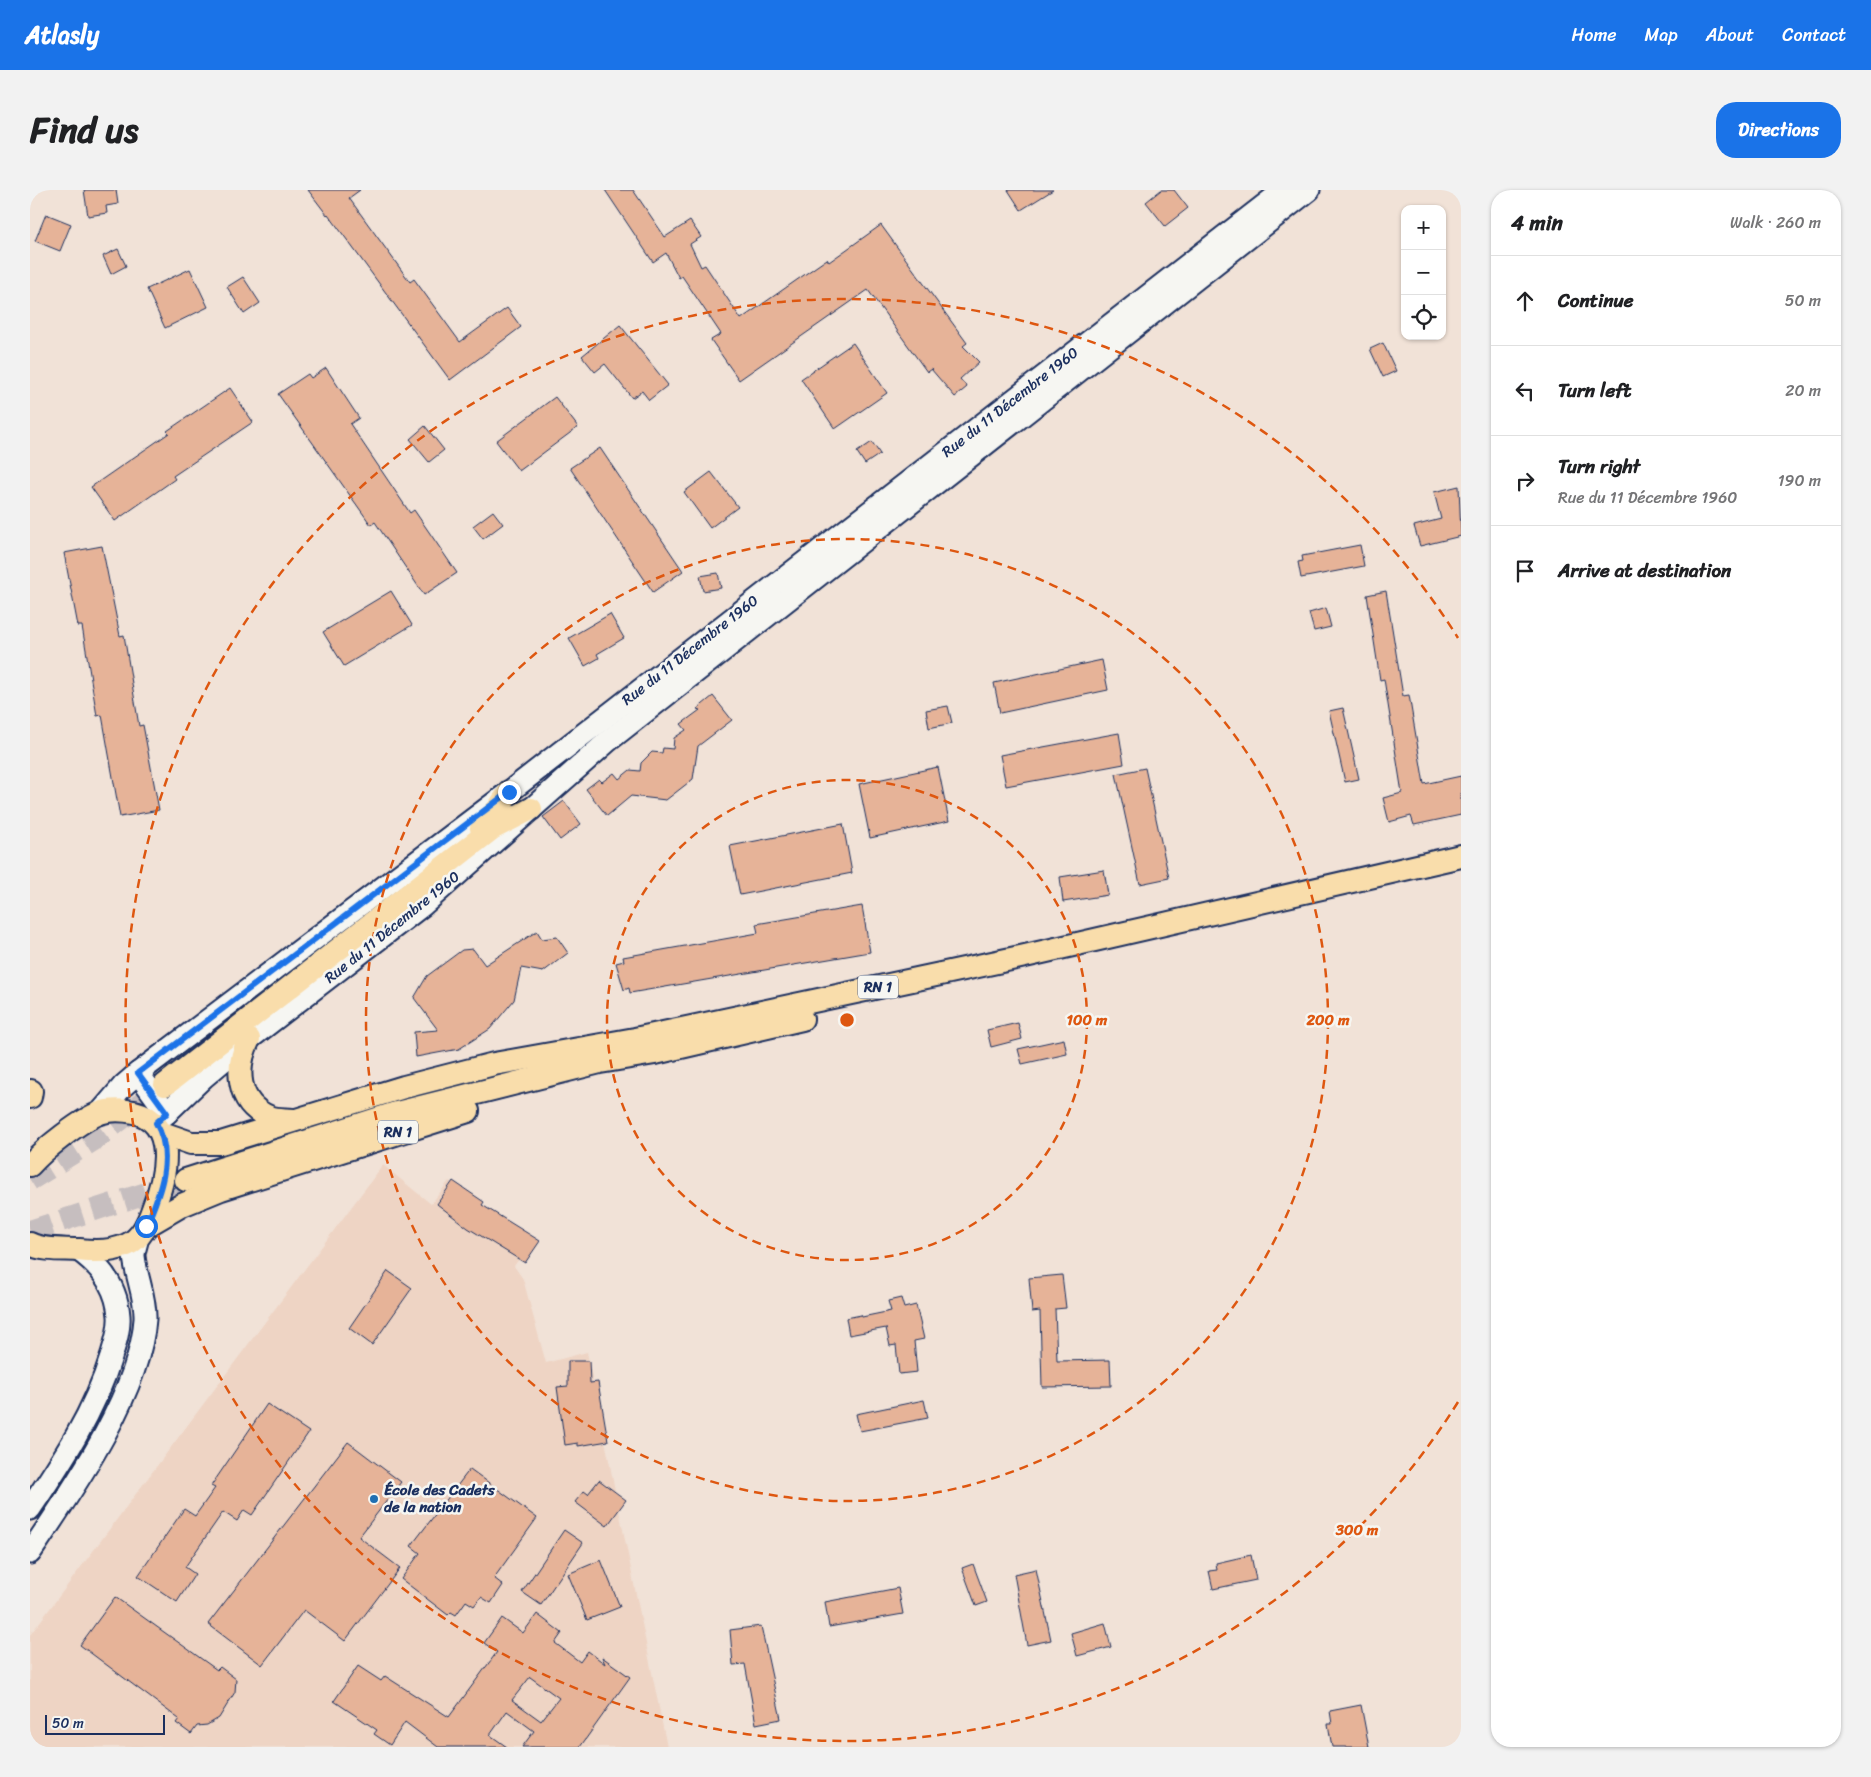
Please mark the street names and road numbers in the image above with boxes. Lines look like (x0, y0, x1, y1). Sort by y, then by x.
street label: Rue du 11 Décembre 1960 (936, 340, 1084, 464)
street label: Rue du 11 Décembre 1960 (616, 588, 764, 712)
street label: Rue du 11 Décembre 1960 (318, 864, 466, 990)
road number: RN 1 (858, 976, 898, 999)
road number: RN 1 (378, 1120, 418, 1144)

